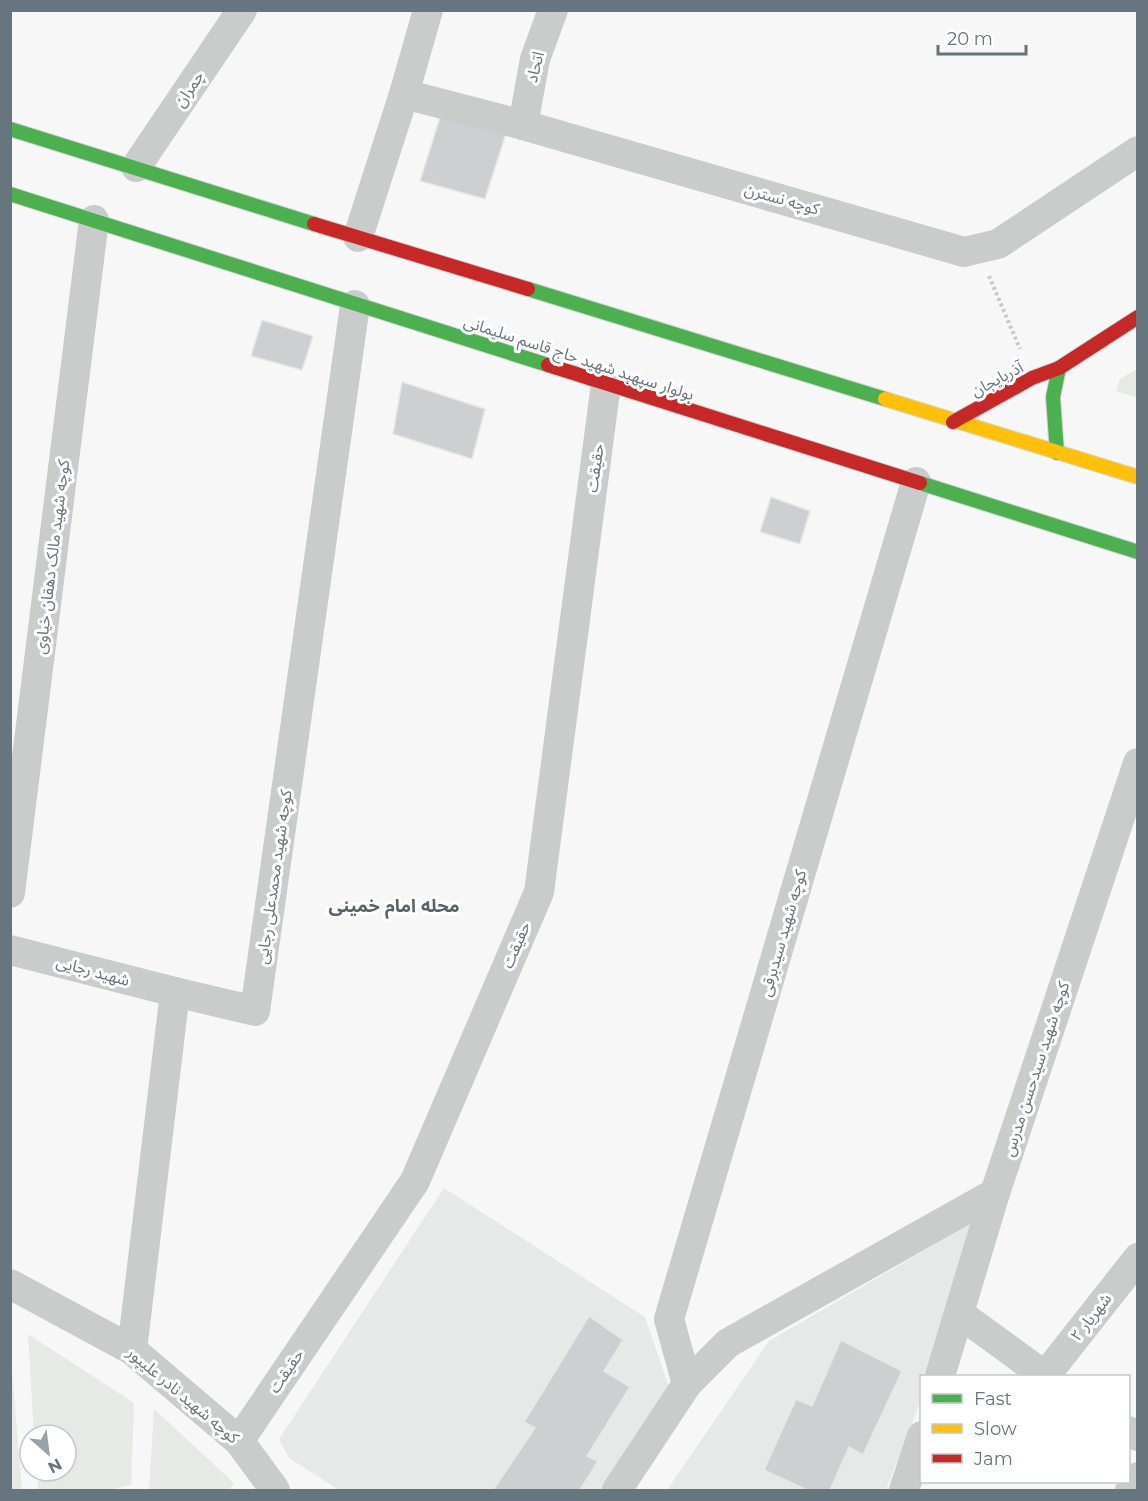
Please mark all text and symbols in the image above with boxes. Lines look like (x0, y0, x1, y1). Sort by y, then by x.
scale bar (938, 18, 1026, 56)
text: 20 m (947, 28, 993, 50)
street label: اتحاد (522, 50, 548, 84)
street label: چمران (170, 67, 209, 111)
street label: کوچه نسترن (742, 179, 822, 220)
street label: بولوار سپهبد شهید حاج قاسم سلیمانی (461, 312, 697, 407)
street label: آذربایجان (968, 357, 1028, 401)
street label: حقیقت (582, 443, 608, 493)
street label: کوچه شهید مالک دهقان‌ خیاوی (31, 458, 74, 655)
street label: کوچه شهید محمدعلی رجایی (252, 788, 297, 966)
street label: کوچه شهید سیدبرقی (756, 867, 811, 999)
district label: محله امام خمینی (329, 895, 459, 919)
street label: حقیقت (498, 919, 534, 971)
street label: شهید رجایی (54, 952, 132, 990)
street label: کوچه شهید سیدحسن مدرس (999, 979, 1074, 1159)
street label: شهریار ۲ (1067, 1289, 1115, 1345)
street label: کوچه شهید نادر علیپور (122, 1342, 243, 1448)
street label: حقیقت (264, 1345, 308, 1397)
legend (920, 1375, 1130, 1483)
text: Fast (974, 1388, 1012, 1410)
text: Slow (974, 1418, 1017, 1440)
north arrow (18, 1423, 78, 1483)
text: Jam (973, 1448, 1013, 1470)
text: N (45, 1454, 65, 1477)

